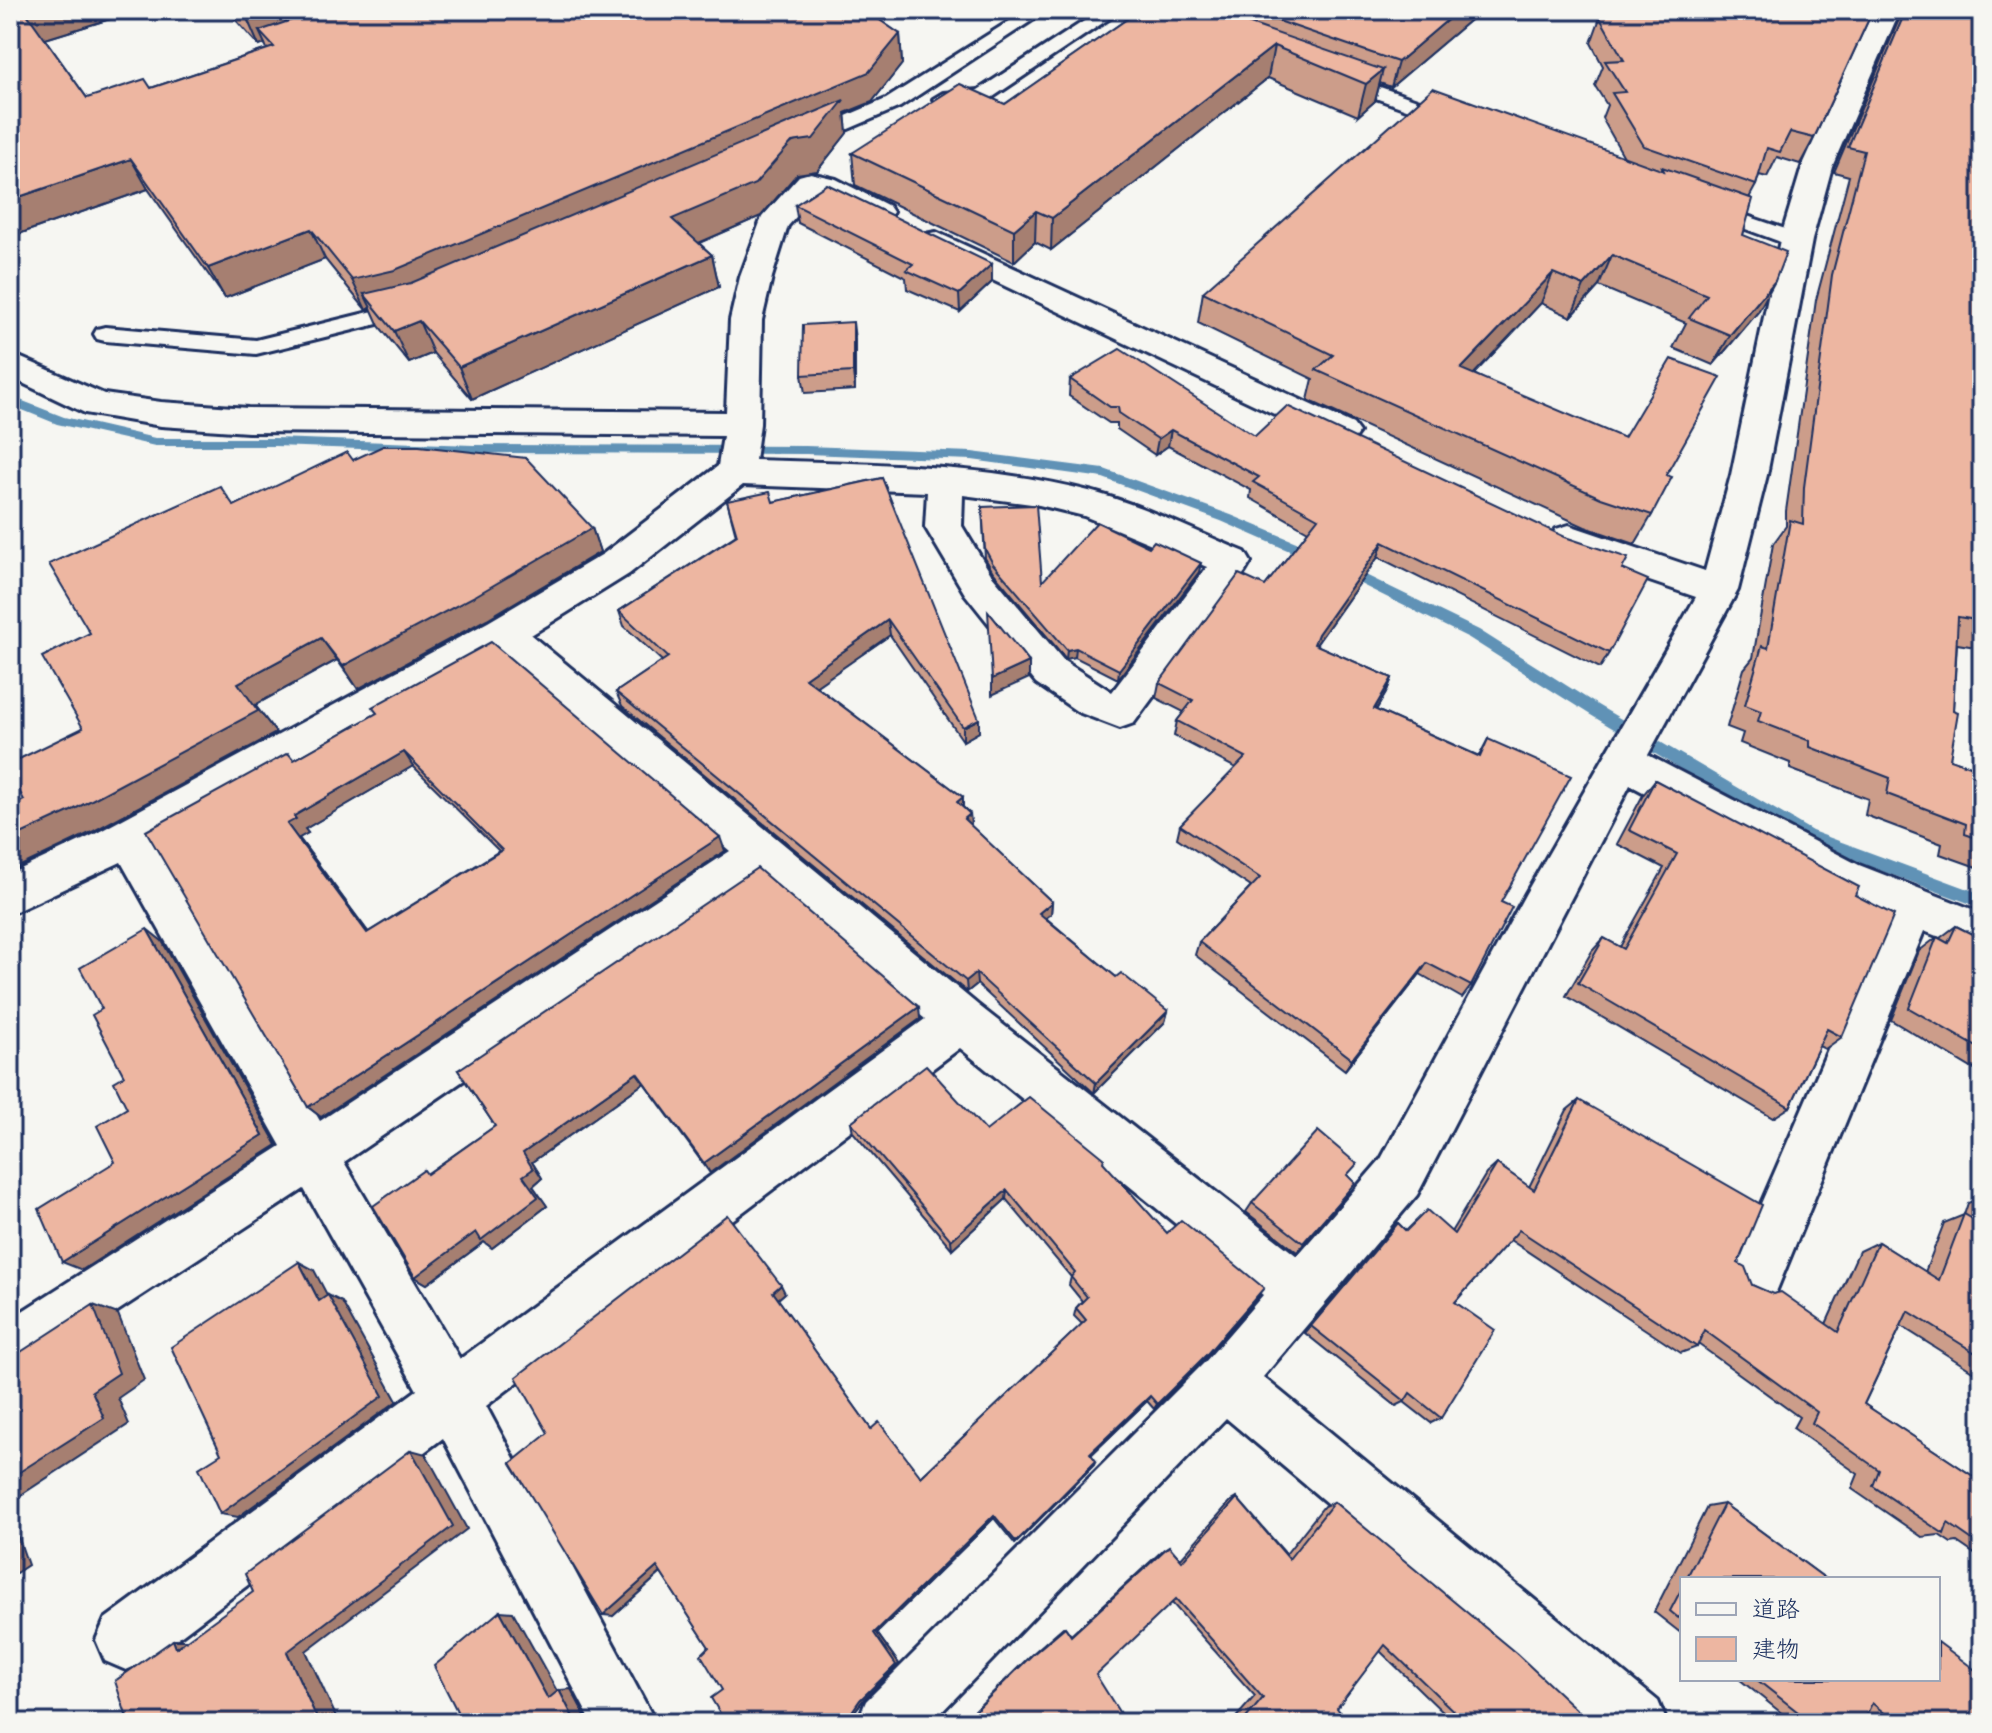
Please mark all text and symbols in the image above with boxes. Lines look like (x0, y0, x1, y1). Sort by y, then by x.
legend (1680, 1577, 1940, 1681)
text: 道路 (1752, 1591, 1800, 1630)
text: 建物 (1752, 1631, 1800, 1670)

